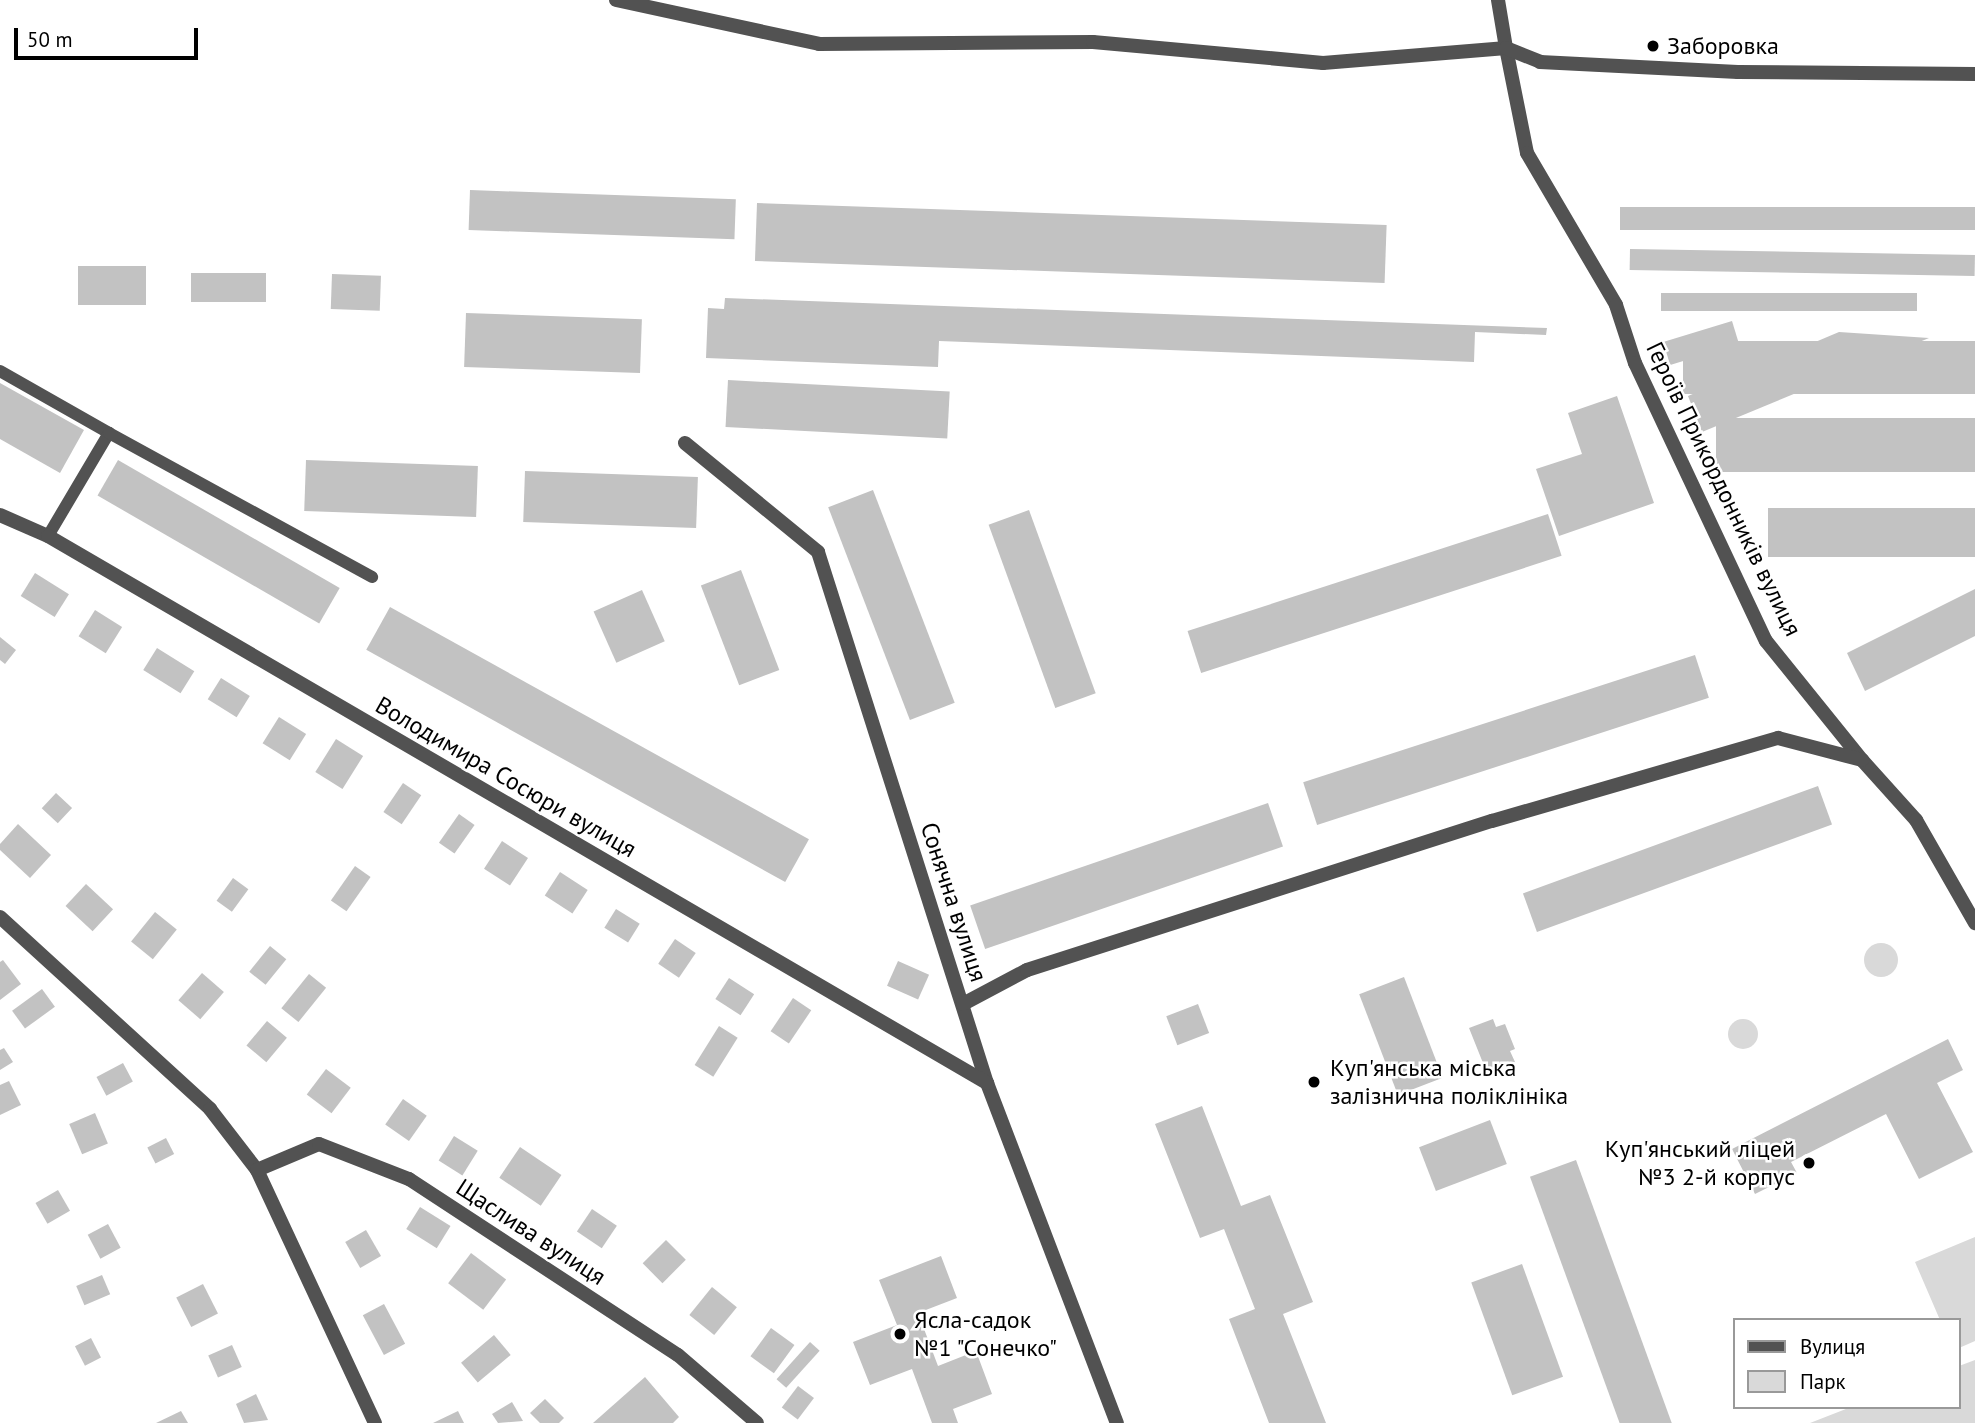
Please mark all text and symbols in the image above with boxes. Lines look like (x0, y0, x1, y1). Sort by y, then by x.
scale bar (18, 14, 201, 58)
text: 50 m (27, 26, 73, 53)
place label: Заборовка (1667, 32, 1779, 60)
marker: Заборовка (1645, 38, 1661, 54)
street label: Героїв Прикордонників вулиця (1640, 337, 1808, 641)
street label: Володимира Сосюри вулиця (370, 690, 642, 864)
street label: Сонячна вулиця (915, 819, 993, 985)
place label: Куп'янська міська залізнична поліклініка (1330, 1054, 1568, 1110)
marker: Куп'янська міська залізнична поліклініка (1304, 1072, 1324, 1092)
place label: Куп'янський ліцей №3 2-й корпус (1605, 1135, 1795, 1191)
marker: Куп'янський ліцей №3 2-й корпус (1801, 1155, 1817, 1171)
street label: Щаслива вулиця (451, 1173, 611, 1291)
place label: Ясла-садок №1 "Сонечко" (914, 1306, 1059, 1362)
legend (1734, 1318, 1961, 1409)
marker: Ясла-садок №1 "Сонечко" (892, 1326, 908, 1342)
text: Вулиця (1800, 1333, 1865, 1360)
text: Парк (1800, 1368, 1846, 1395)

